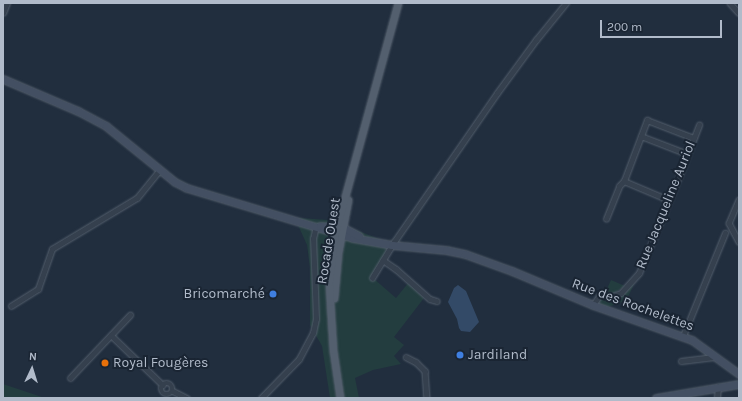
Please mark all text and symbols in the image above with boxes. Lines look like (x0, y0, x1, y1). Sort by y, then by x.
scale bar (602, 12, 724, 38)
text: 200 m (607, 20, 642, 34)
street label: Rue Jacqueline Auriol (633, 139, 699, 271)
street label: Rocade Ouest (314, 197, 344, 285)
street label: Rue des Rochelettes (570, 275, 696, 335)
place label: Bricomarché (183, 286, 265, 302)
marker: Bricomarché (268, 289, 278, 299)
place label: Jardiland (468, 347, 527, 363)
north arrow (12, 349, 52, 389)
text: N (28, 350, 37, 363)
marker: Jardiland (455, 350, 465, 360)
place label: Royal Fougères (113, 355, 208, 371)
marker: Royal Fougères (100, 358, 110, 368)

